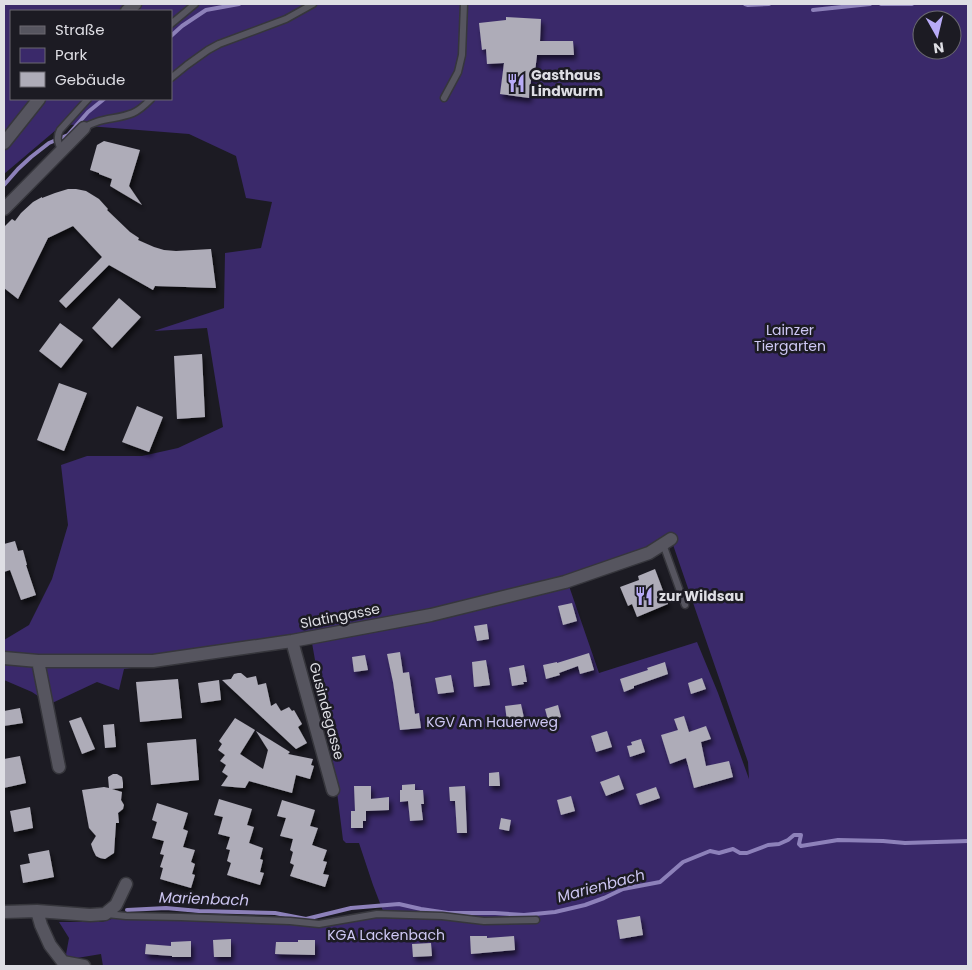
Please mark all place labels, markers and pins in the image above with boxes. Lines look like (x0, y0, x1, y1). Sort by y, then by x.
place label: Gasthaus Lindwurm (531, 65, 603, 101)
restaurant icon: Gasthaus Lindwurm (505, 72, 527, 94)
restaurant icon: zur Wildsau (633, 585, 655, 607)
place label: zur Wildsau (659, 586, 744, 606)

